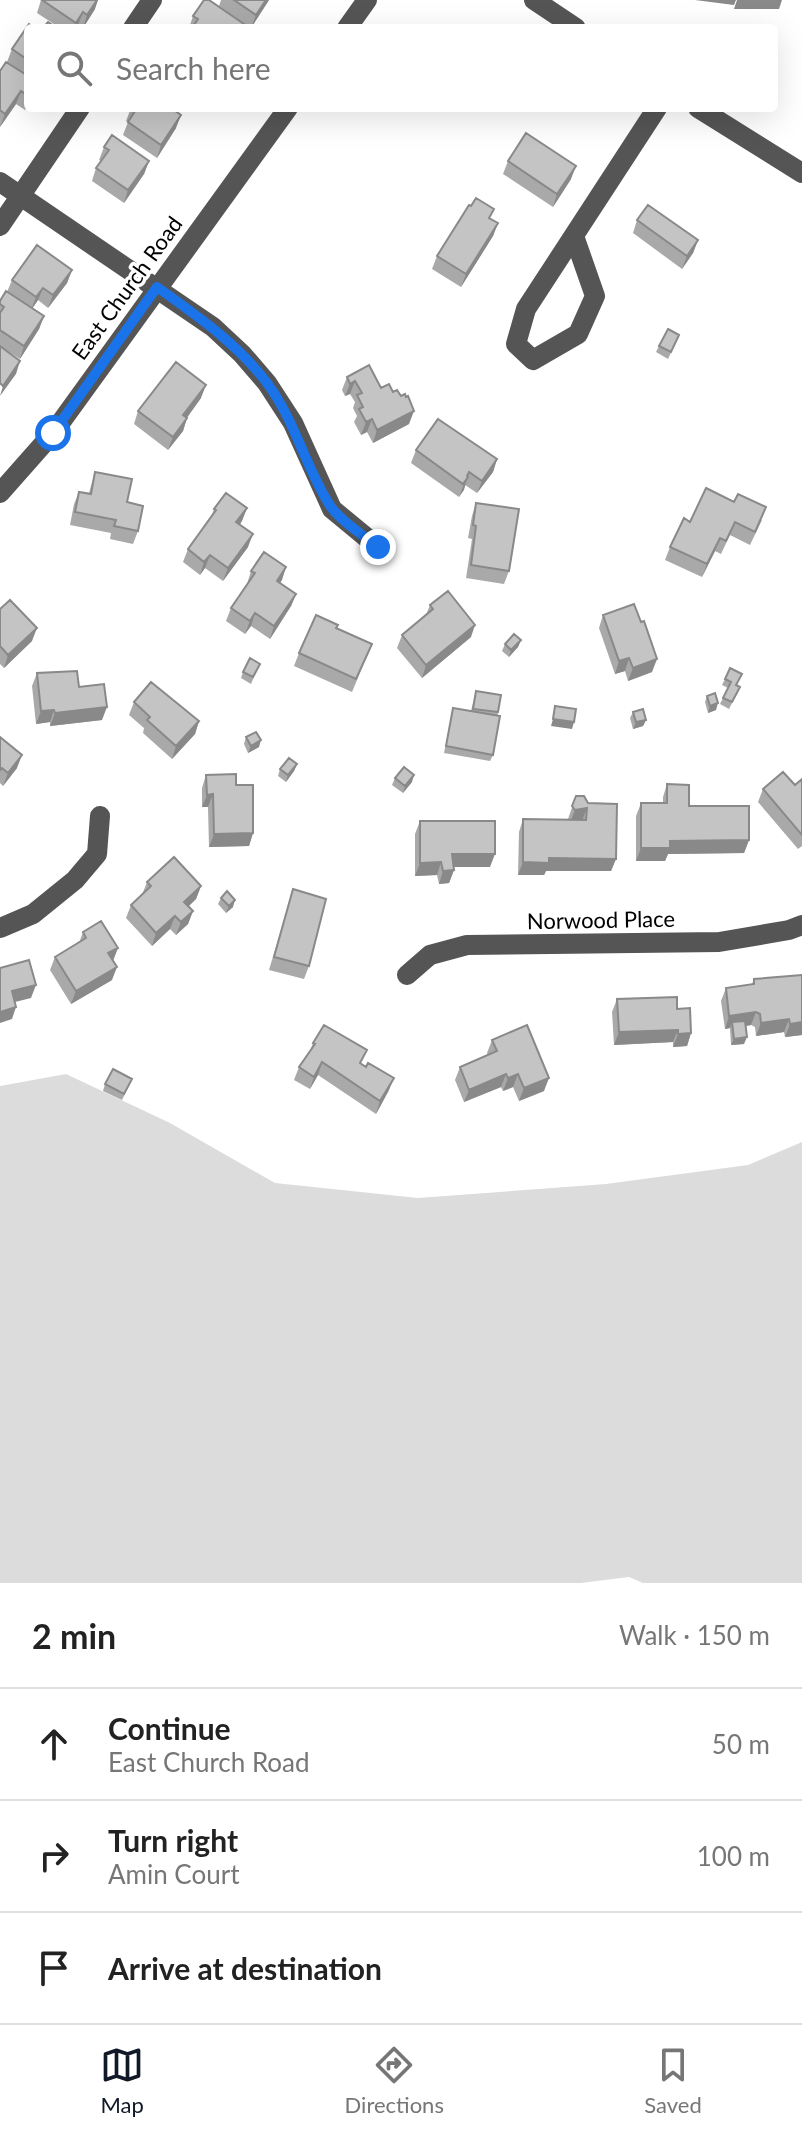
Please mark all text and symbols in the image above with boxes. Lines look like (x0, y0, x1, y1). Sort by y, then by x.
search box (24, 24, 778, 112)
icon: search (52, 46, 96, 90)
text: Search here (116, 50, 271, 86)
street label: East Church Road (66, 211, 188, 365)
route start (35, 415, 71, 451)
route end (360, 529, 396, 565)
street label: Norwood Place (527, 905, 675, 934)
text: 2 min (32, 1615, 116, 1656)
text: Walk · 150 m (619, 1619, 770, 1651)
text: Continue (108, 1710, 231, 1746)
icon: ahead (32, 1722, 76, 1766)
text: 50 m (712, 1728, 770, 1760)
text: East Church Road (108, 1746, 310, 1778)
text: Turn right (108, 1822, 238, 1858)
icon: right (32, 1834, 76, 1878)
text: 100 m (697, 1840, 770, 1872)
text: Amin Court (108, 1858, 239, 1890)
icon: arrive (32, 1946, 76, 1990)
text: Arrive at destination (108, 1950, 382, 1986)
tab: Map (100, 2043, 144, 2118)
tab: Directions (345, 2043, 444, 2118)
tab: Saved (644, 2043, 702, 2118)

